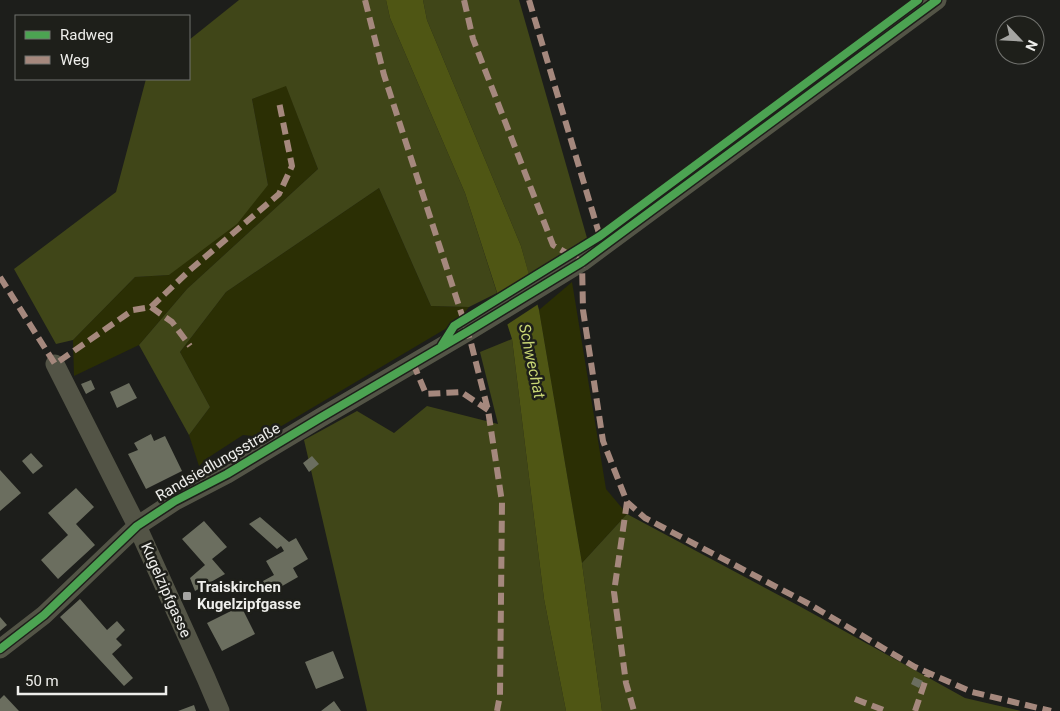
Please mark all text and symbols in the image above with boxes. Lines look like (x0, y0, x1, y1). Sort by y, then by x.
legend (15, 15, 190, 80)
north arrow (995, 15, 1045, 65)
text: Radweg (60, 26, 114, 44)
text: N (1022, 38, 1041, 53)
text: Weg (60, 51, 89, 69)
water label: Schwechat (515, 322, 549, 401)
street label: Randsiedlungsstraße (153, 419, 283, 505)
street label: Kugelzipfgasse (137, 540, 195, 640)
place label: Traiskirchen Kugelzipfgasse (197, 578, 301, 613)
marker: Traiskirchen Kugelzipfgasse (181, 590, 193, 602)
scale bar (18, 664, 165, 696)
text: 50 m (25, 672, 59, 690)

